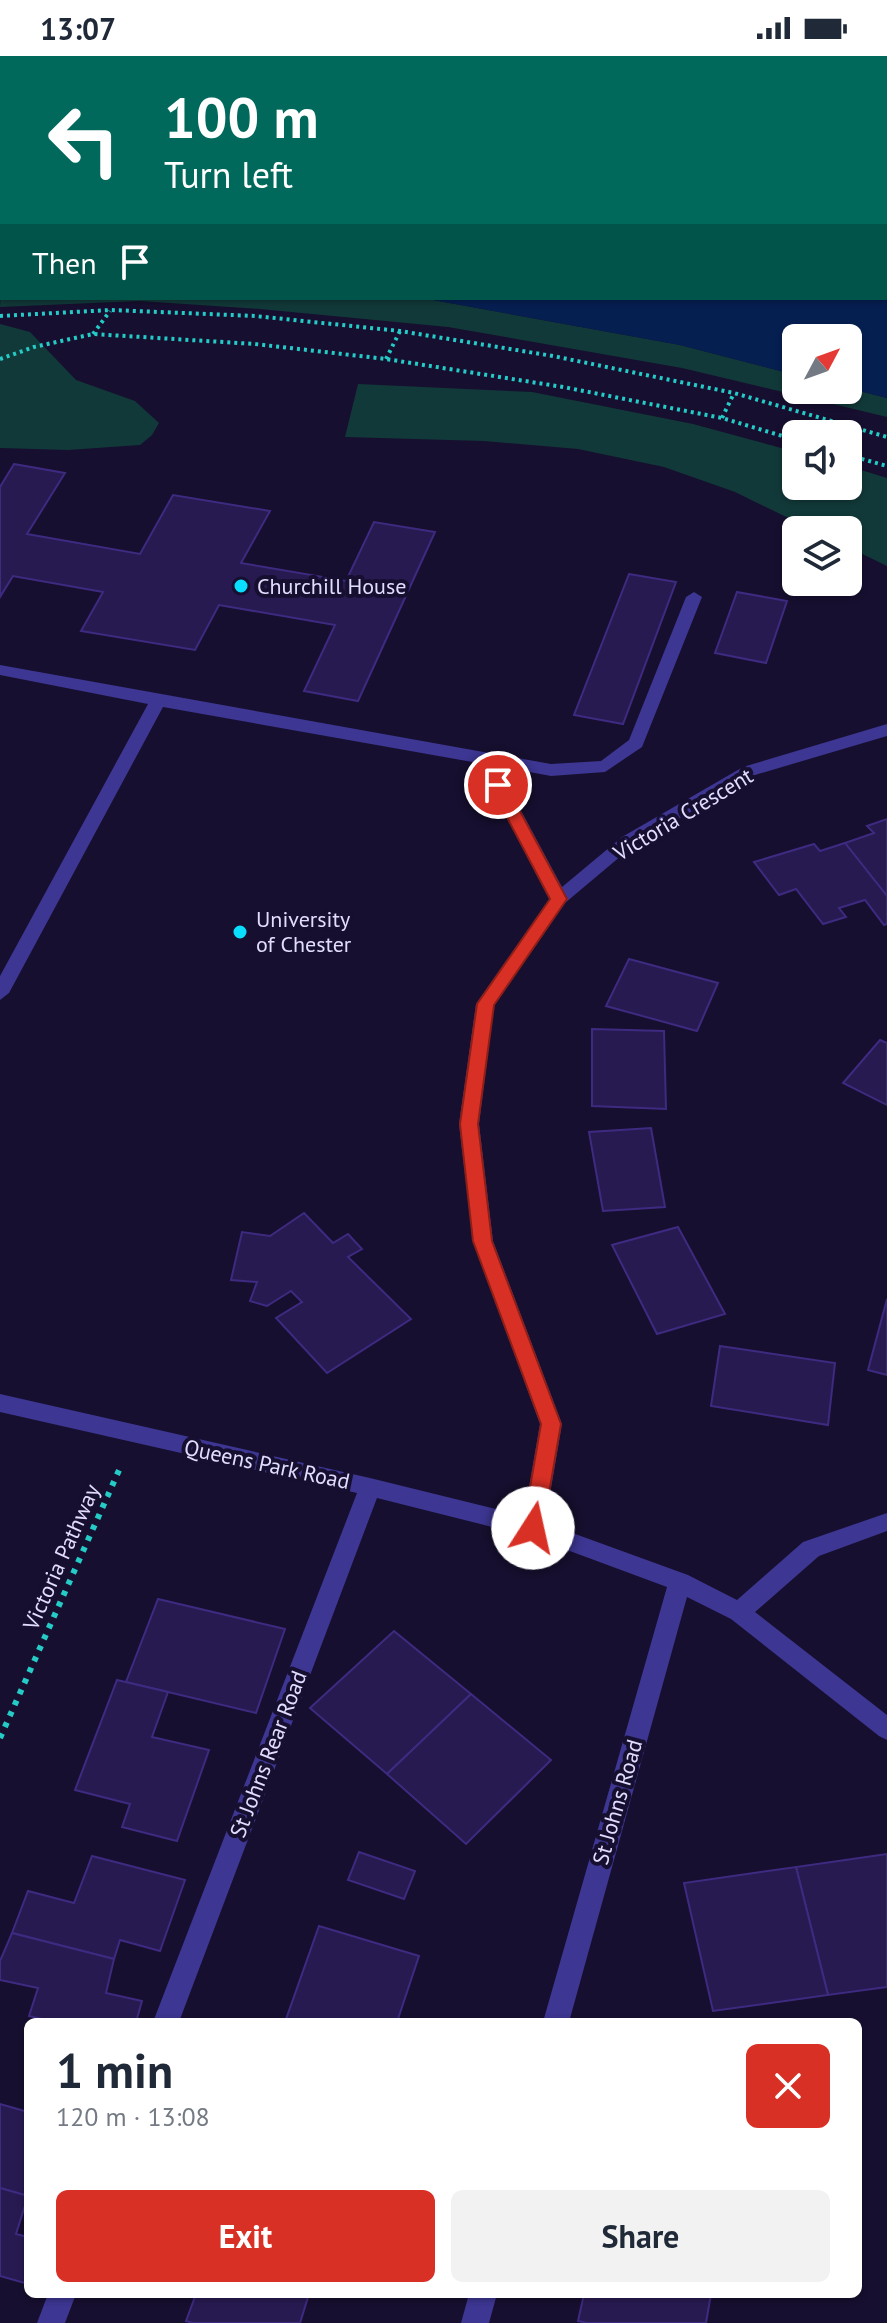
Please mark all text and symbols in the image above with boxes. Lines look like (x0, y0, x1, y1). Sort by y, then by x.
text: 13:07 (40, 9, 116, 48)
text: 100 m (164, 81, 319, 153)
icon: left (32, 88, 136, 192)
text: Turn left (164, 151, 293, 198)
icon: arrive (113, 240, 157, 284)
text: Then (32, 243, 97, 282)
north arrow (782, 324, 862, 404)
map controls (782, 324, 862, 596)
button: sound (782, 420, 862, 500)
button: layers (782, 516, 862, 596)
place label: Churchill House (257, 572, 406, 600)
marker: Churchill House (232, 577, 250, 595)
pin (464, 751, 532, 819)
street label: Victoria Crescent (607, 761, 758, 867)
icon: arrive (476, 763, 520, 807)
place label: University of Chester (256, 905, 352, 958)
marker: University of Chester (231, 923, 249, 941)
street label: Queens Park Road (182, 1433, 352, 1495)
street label: Victoria Pathway (16, 1479, 106, 1635)
position arrow (491, 1486, 575, 1570)
street label: St Johns Rear Road (223, 1667, 313, 1841)
street label: St Johns Road (586, 1736, 648, 1868)
text: 1 min (56, 2039, 173, 2101)
button: close (746, 2044, 830, 2128)
text: 120 m · 13:08 (56, 2100, 210, 2133)
button: Exit (56, 2190, 435, 2282)
button: Share (451, 2190, 830, 2282)

